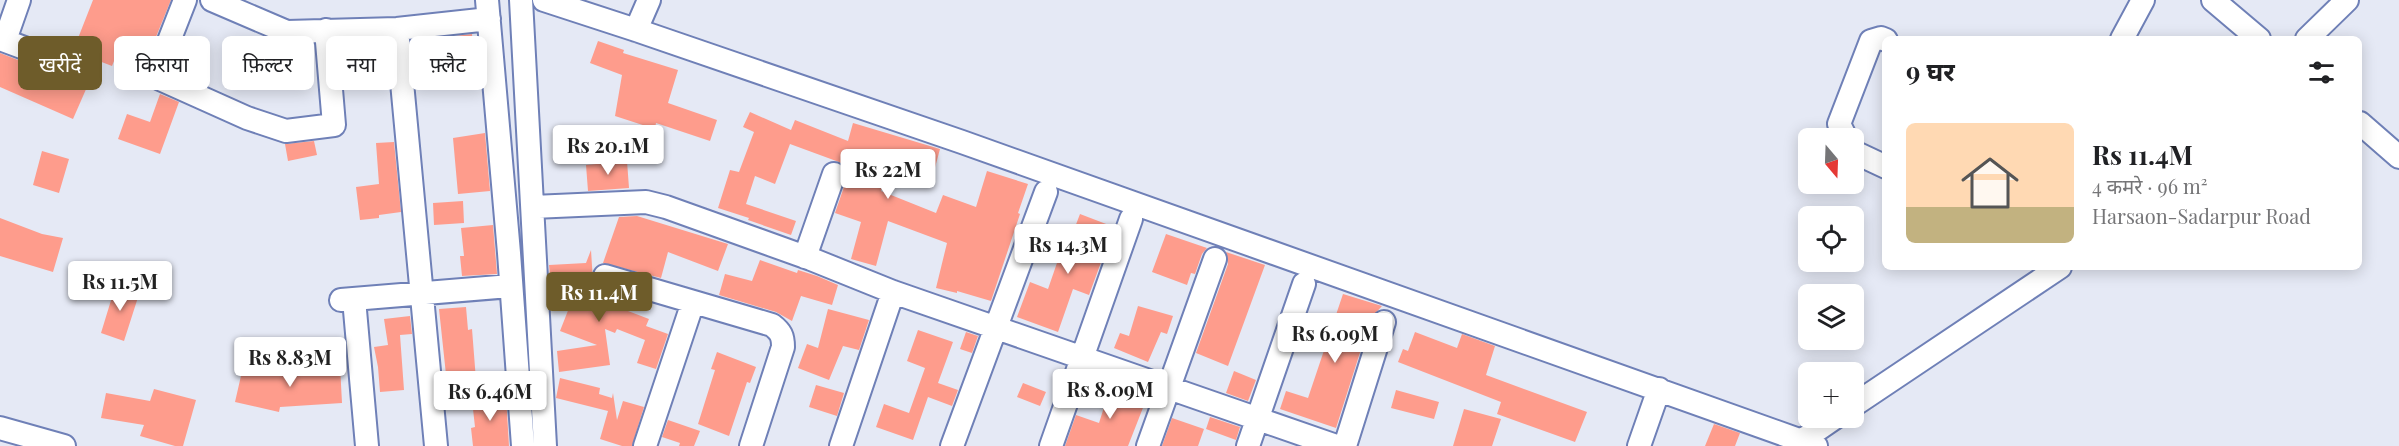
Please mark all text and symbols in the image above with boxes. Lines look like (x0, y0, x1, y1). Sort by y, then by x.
chip: खरीदें (18, 36, 102, 90)
chip: किराया (114, 36, 210, 90)
chip: फ़िल्टर (222, 36, 314, 90)
chip: नया (326, 36, 397, 90)
chip: फ़्लैट (409, 36, 487, 90)
text: 9 घर (1906, 53, 1955, 88)
icon: filters (2305, 56, 2338, 89)
pin: Rs 20.1M (546, 125, 670, 176)
north arrow (1798, 128, 1864, 194)
map controls (1798, 128, 1864, 428)
text: Rs 20.1M (567, 131, 649, 158)
text: Rs 11.4M (2092, 137, 2193, 172)
icon: home (1954, 147, 2026, 219)
pin: Rs 22M (839, 149, 937, 200)
text: Rs 22M (854, 155, 922, 182)
text: 4 कमरे · 96 m² (2092, 172, 2208, 199)
text: Harsaon-Sadarpur Road (2092, 202, 2311, 229)
button: locate (1798, 206, 1864, 272)
pin: Rs 14.3M (1006, 224, 1130, 275)
text: Rs 14.3M (1028, 230, 1108, 257)
pin: Rs 11.5M (58, 261, 182, 312)
text: Rs 11.5M (82, 267, 158, 294)
pin: Rs 11.4M (537, 272, 661, 323)
text: Rs 11.4M (560, 278, 638, 305)
button: layers (1798, 284, 1864, 350)
pin: Rs 6.09M (1273, 313, 1397, 364)
text: Rs 6.09M (1292, 319, 1378, 346)
pin: Rs 8.83M (228, 337, 352, 388)
text: Rs 8.83M (248, 343, 332, 370)
button: + (1798, 362, 1864, 428)
pin: Rs 8.09M (1048, 369, 1172, 420)
pin: Rs 6.46M (428, 371, 552, 422)
text: Rs 8.09M (1067, 375, 1153, 402)
text: Rs 6.46M (448, 377, 532, 404)

